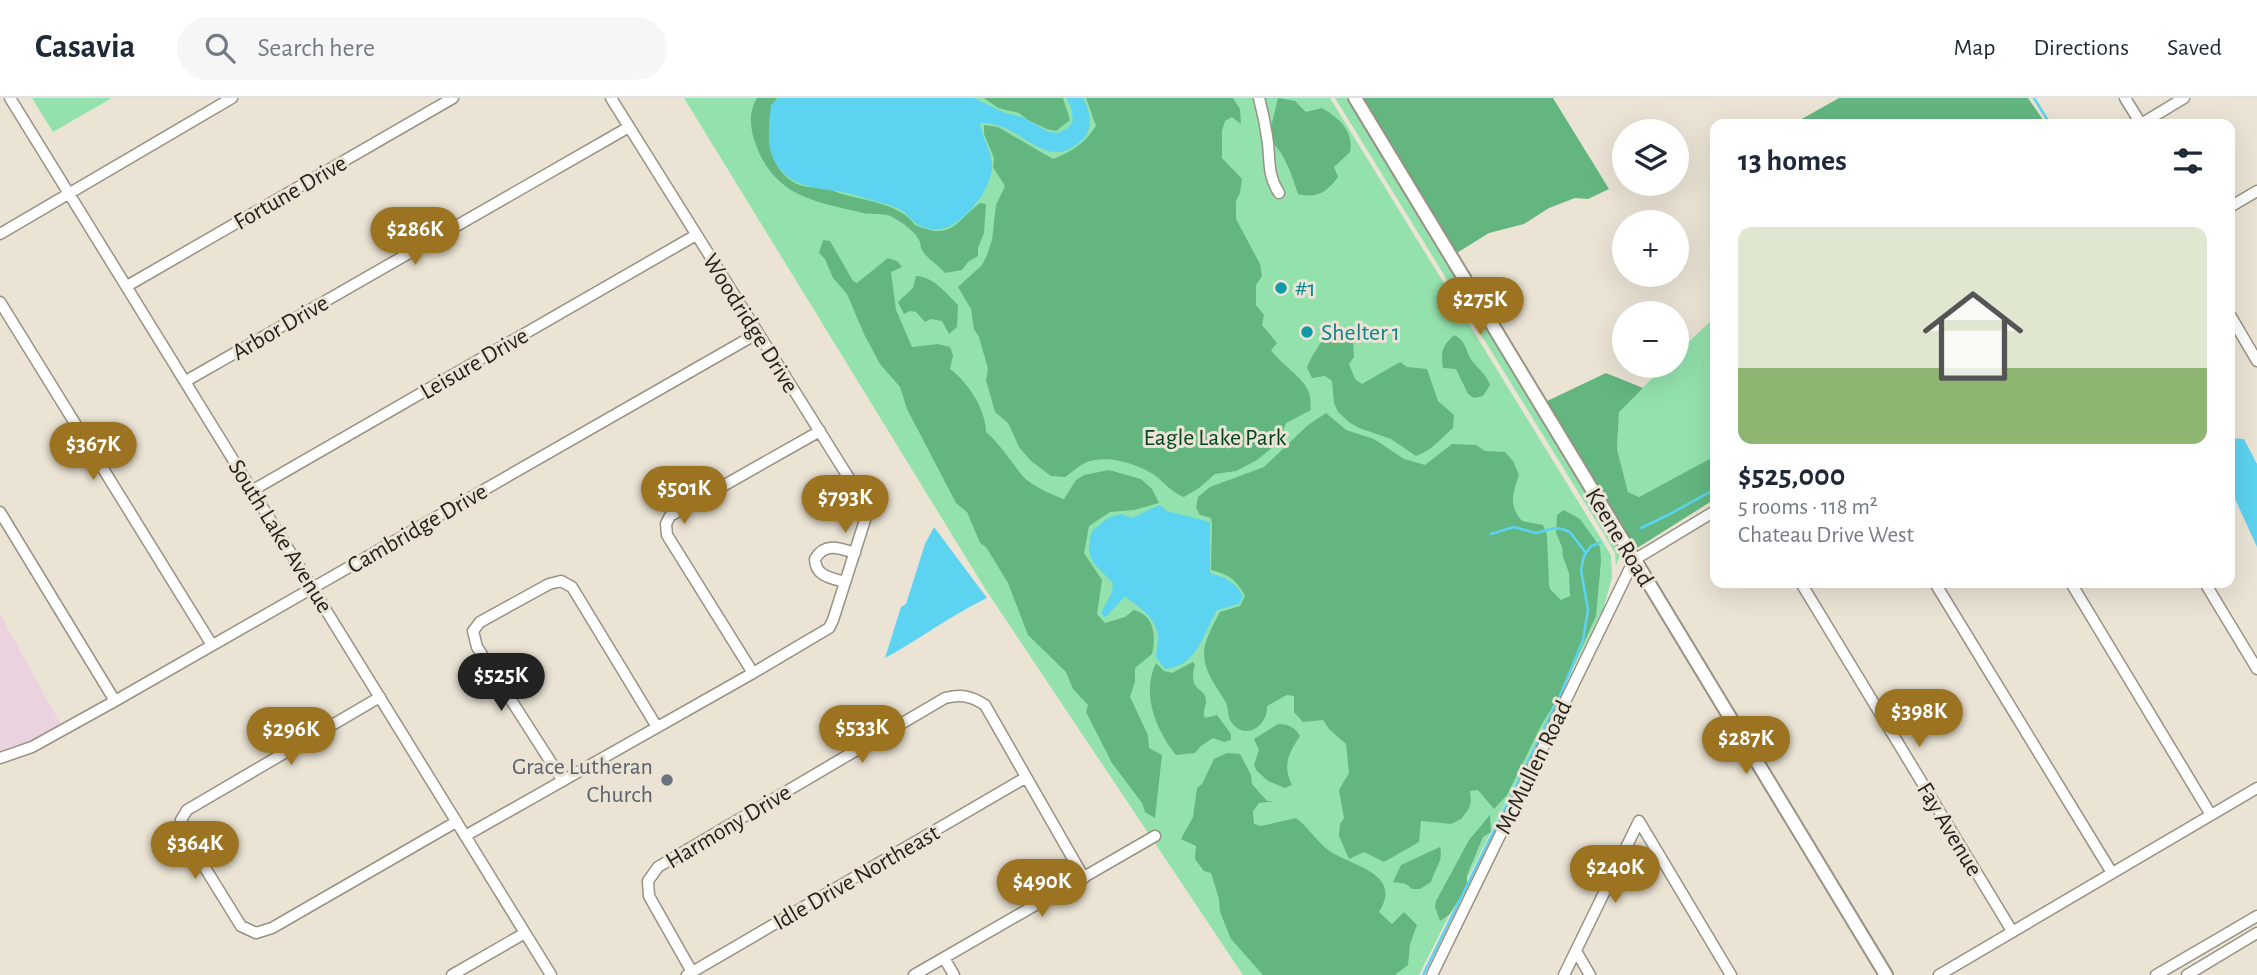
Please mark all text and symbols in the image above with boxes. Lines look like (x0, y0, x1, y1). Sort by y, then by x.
search box (177, 17, 667, 80)
icon: search (201, 29, 239, 67)
text: Casavia (35, 31, 135, 64)
text: Search here (257, 35, 375, 61)
text: Map (1953, 36, 1995, 60)
text: Directions (2033, 36, 2129, 60)
text: Saved (2167, 36, 2222, 60)
map controls (1612, 119, 1689, 378)
button: layers (1612, 119, 1689, 196)
icon: filters (2169, 142, 2207, 180)
text: 13 homes (1738, 146, 1847, 176)
street label: Fortune Drive (230, 151, 351, 235)
pin: $286K (366, 208, 464, 267)
button: + (1612, 210, 1689, 287)
text: $286K (386, 218, 444, 241)
street label: Woodridge Drive (698, 250, 802, 397)
icon: home (1910, 273, 2036, 399)
place label: #1 (1295, 277, 1316, 301)
pin: $275K (1431, 278, 1529, 337)
marker: #1 (1273, 280, 1289, 296)
text: $275K (1453, 288, 1507, 311)
street label: Arbor Drive (228, 291, 333, 365)
button: − (1612, 301, 1689, 378)
place label: Shelter 1 (1321, 321, 1400, 345)
street label: Leisure Drive (417, 323, 532, 404)
marker: Shelter 1 (1299, 324, 1315, 340)
pin: $367K (44, 422, 142, 482)
park label: Eagle Lake Park (1144, 426, 1286, 450)
text: $367K (66, 433, 120, 456)
street label: South Lake Avenue (223, 456, 337, 617)
text: $525,000 (1738, 461, 1845, 491)
pin: $501K (635, 466, 733, 526)
pin: $793K (796, 476, 894, 535)
text: $501K (657, 477, 711, 500)
street label: Cambridge Drive (343, 479, 492, 579)
street label: Keene Road (1581, 484, 1658, 591)
text: $793K (818, 486, 872, 509)
text: 5 rooms · 118 m² (1738, 496, 1878, 519)
text: Chateau Drive West (1738, 524, 1914, 547)
pin: $525K (452, 654, 550, 713)
text: $525K (474, 664, 528, 687)
pin: $398K (1870, 690, 1968, 749)
street label: McMullen Road (1491, 697, 1577, 838)
text: $398K (1891, 700, 1947, 723)
pin: $533K (813, 706, 911, 765)
pin: $296K (242, 708, 340, 767)
text: $533K (835, 716, 889, 739)
pin: $287K (1697, 716, 1795, 776)
text: $296K (263, 718, 319, 741)
text: $287K (1718, 727, 1774, 750)
place label: Grace Lutheran Church (512, 755, 653, 807)
marker: Grace Lutheran Church (659, 772, 675, 788)
street label: Fay Avenue (1912, 778, 1986, 881)
street label: Harmony Drive (662, 780, 795, 874)
street label: Idle Drive Northeast (769, 820, 944, 935)
pin: $364K (146, 822, 244, 881)
text: $364K (167, 832, 223, 855)
pin: $240K (1566, 846, 1664, 905)
text: $240K (1586, 856, 1644, 879)
pin: $490K (993, 860, 1091, 919)
text: $490K (1013, 870, 1071, 893)

